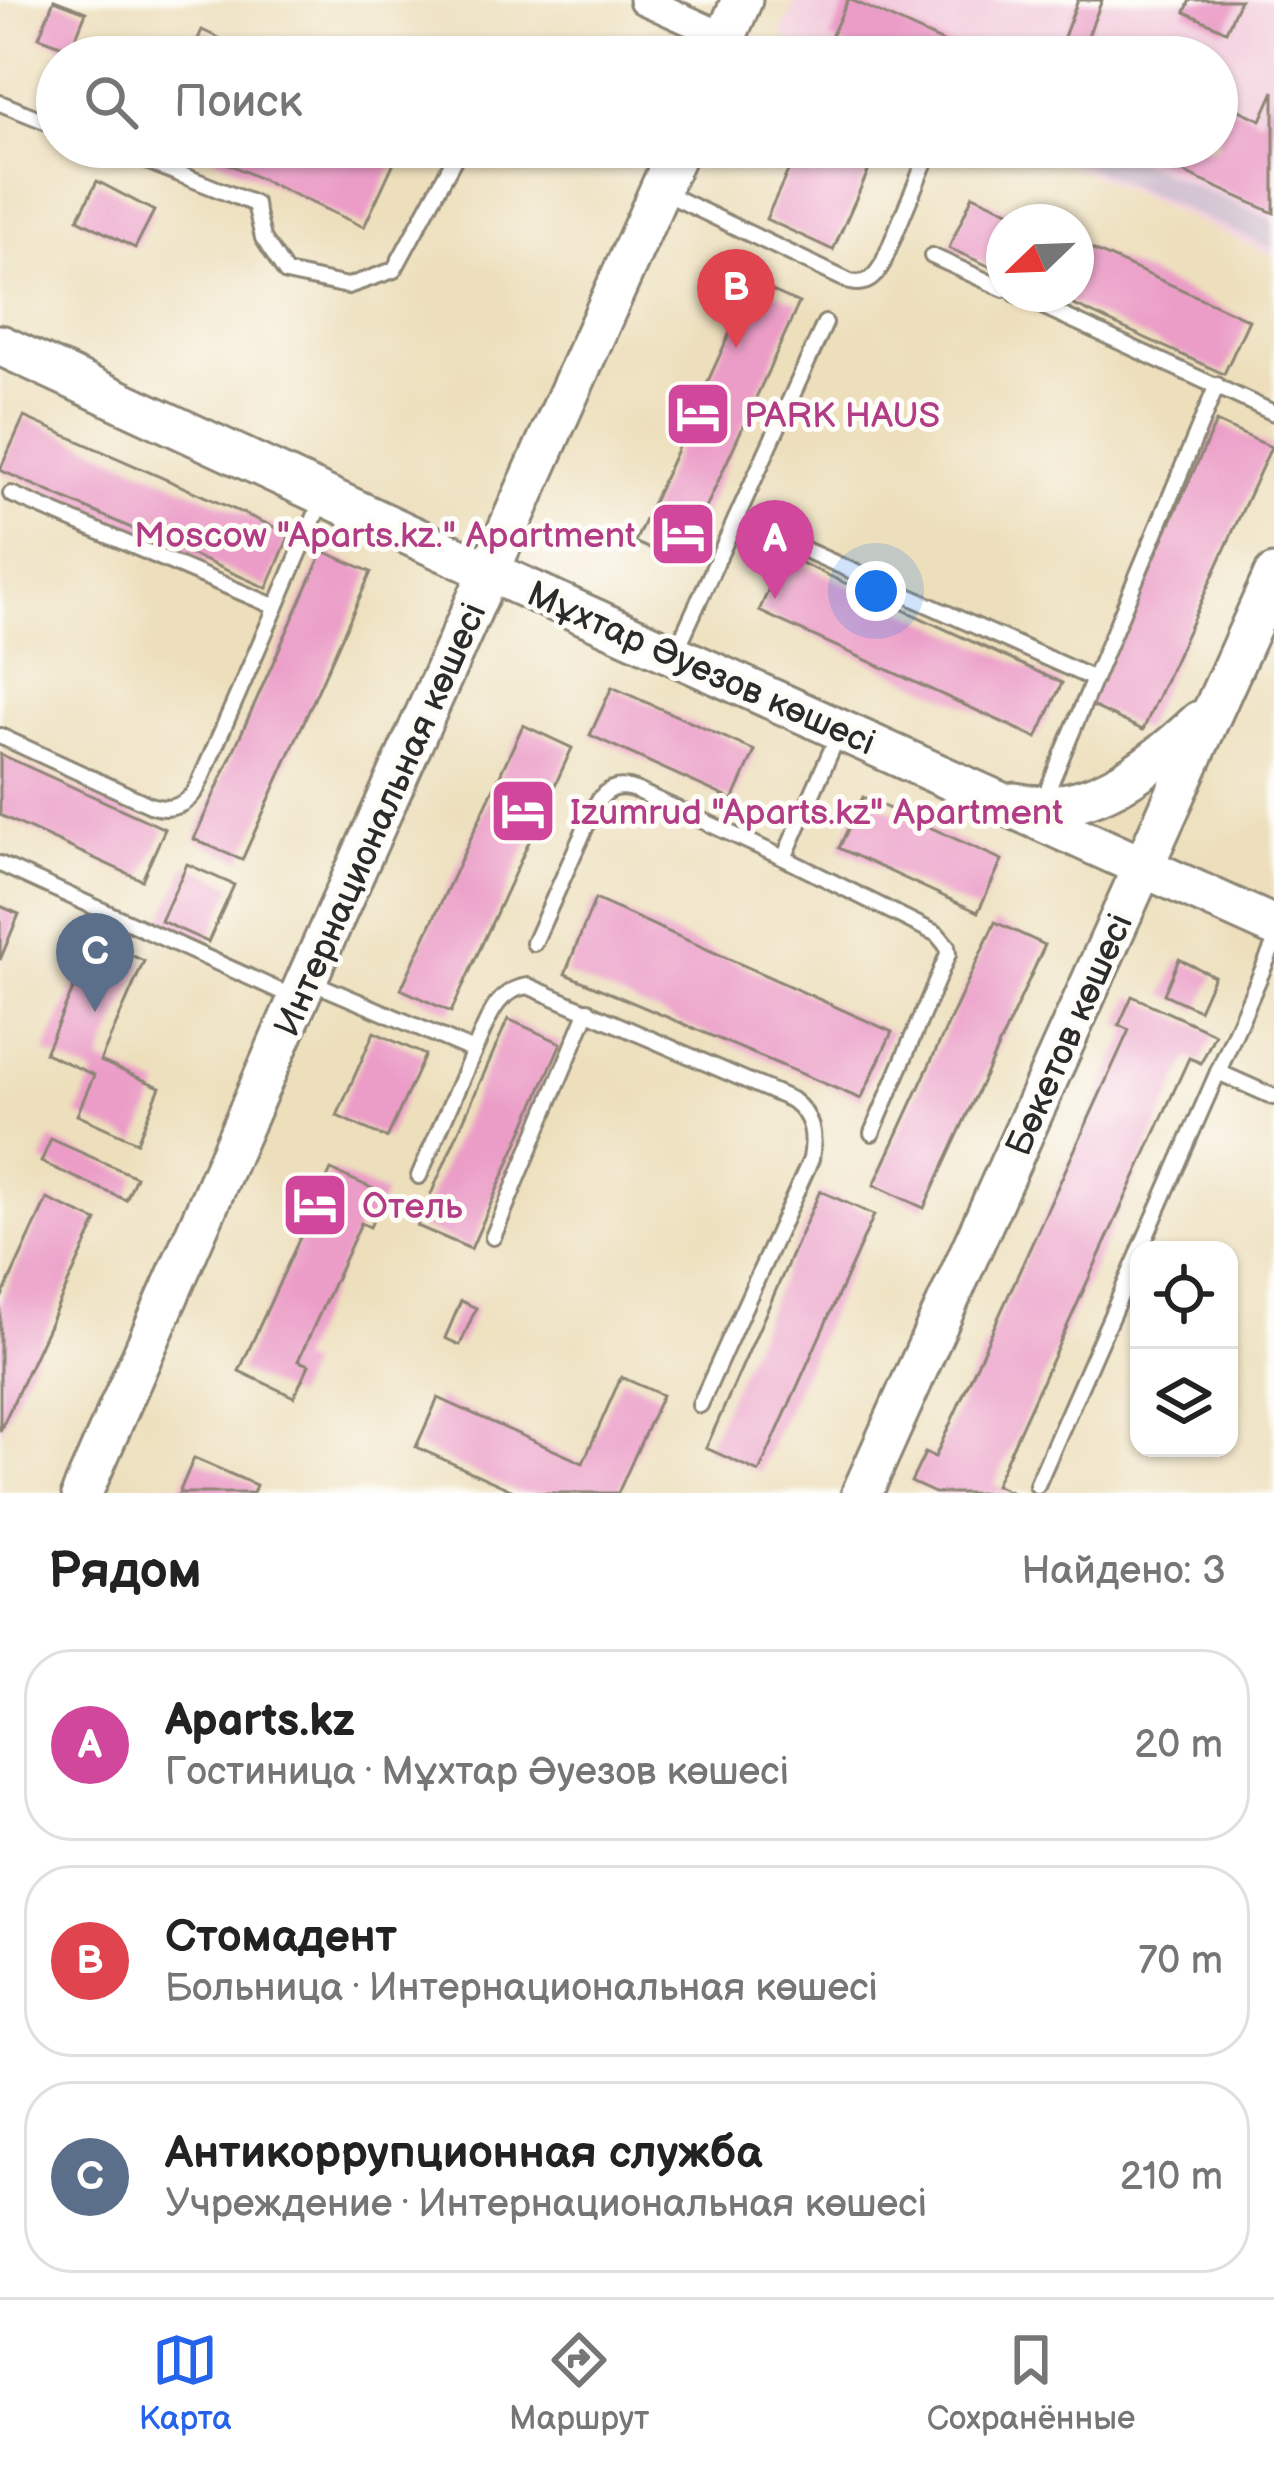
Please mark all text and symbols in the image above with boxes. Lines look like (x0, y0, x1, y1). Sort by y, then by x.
search box (36, 36, 1238, 168)
icon: search (78, 69, 144, 135)
text: Поиск (174, 75, 302, 130)
north arrow (986, 204, 1094, 312)
pin: B (697, 249, 775, 348)
hotel icon: PARK HAUS (663, 379, 733, 449)
place label: PARK HAUS (744, 395, 940, 438)
hotel icon: Moscow "Aparts.kz." Apartment (648, 499, 718, 569)
pin: A (736, 500, 814, 599)
place label: Moscow "Aparts.kz." Apartment (134, 515, 636, 558)
your location (846, 561, 906, 621)
street label: Мұхтар Әуезов көшесі (520, 573, 882, 765)
street label: Интернациональная көшесі (266, 597, 497, 1043)
hotel icon: Izumrud "Aparts.kz" Apartment (488, 776, 558, 846)
place label: Izumrud "Aparts.kz" Apartment (570, 792, 1063, 835)
street label: Бөкетов көшесі (998, 907, 1143, 1163)
pin: C (56, 913, 134, 1012)
hotel icon: Отель (280, 1170, 350, 1240)
place label: Отель (362, 1186, 463, 1229)
map controls (1130, 1241, 1238, 1457)
button: locate (1130, 1241, 1238, 1349)
button: layers (1130, 1349, 1238, 1457)
text: Рядом (48, 1541, 202, 1602)
text: Найдено: 3 (1021, 1548, 1226, 1595)
text: Aparts.kz (165, 1694, 355, 1749)
text: A (78, 1722, 102, 1769)
text: 20 m (1134, 1722, 1223, 1769)
text: Гостиница · Мұхтар Әуезов көшесі (165, 1749, 789, 1796)
text: Стомадент (165, 1910, 397, 1965)
text: B (76, 1938, 104, 1985)
text: 70 m (1138, 1938, 1223, 1985)
text: Больница · Интернациональная көшесі (165, 1965, 878, 2012)
text: Антикоррупционная служба (165, 2126, 762, 2181)
text: C (76, 2154, 104, 2201)
text: 210 m (1120, 2154, 1223, 2201)
text: Учреждение · Интернациональная көшесі (165, 2181, 927, 2228)
tab: Карта (139, 2327, 232, 2439)
tab: Маршрут (509, 2327, 649, 2439)
tab: Сохранённые (927, 2327, 1135, 2439)

